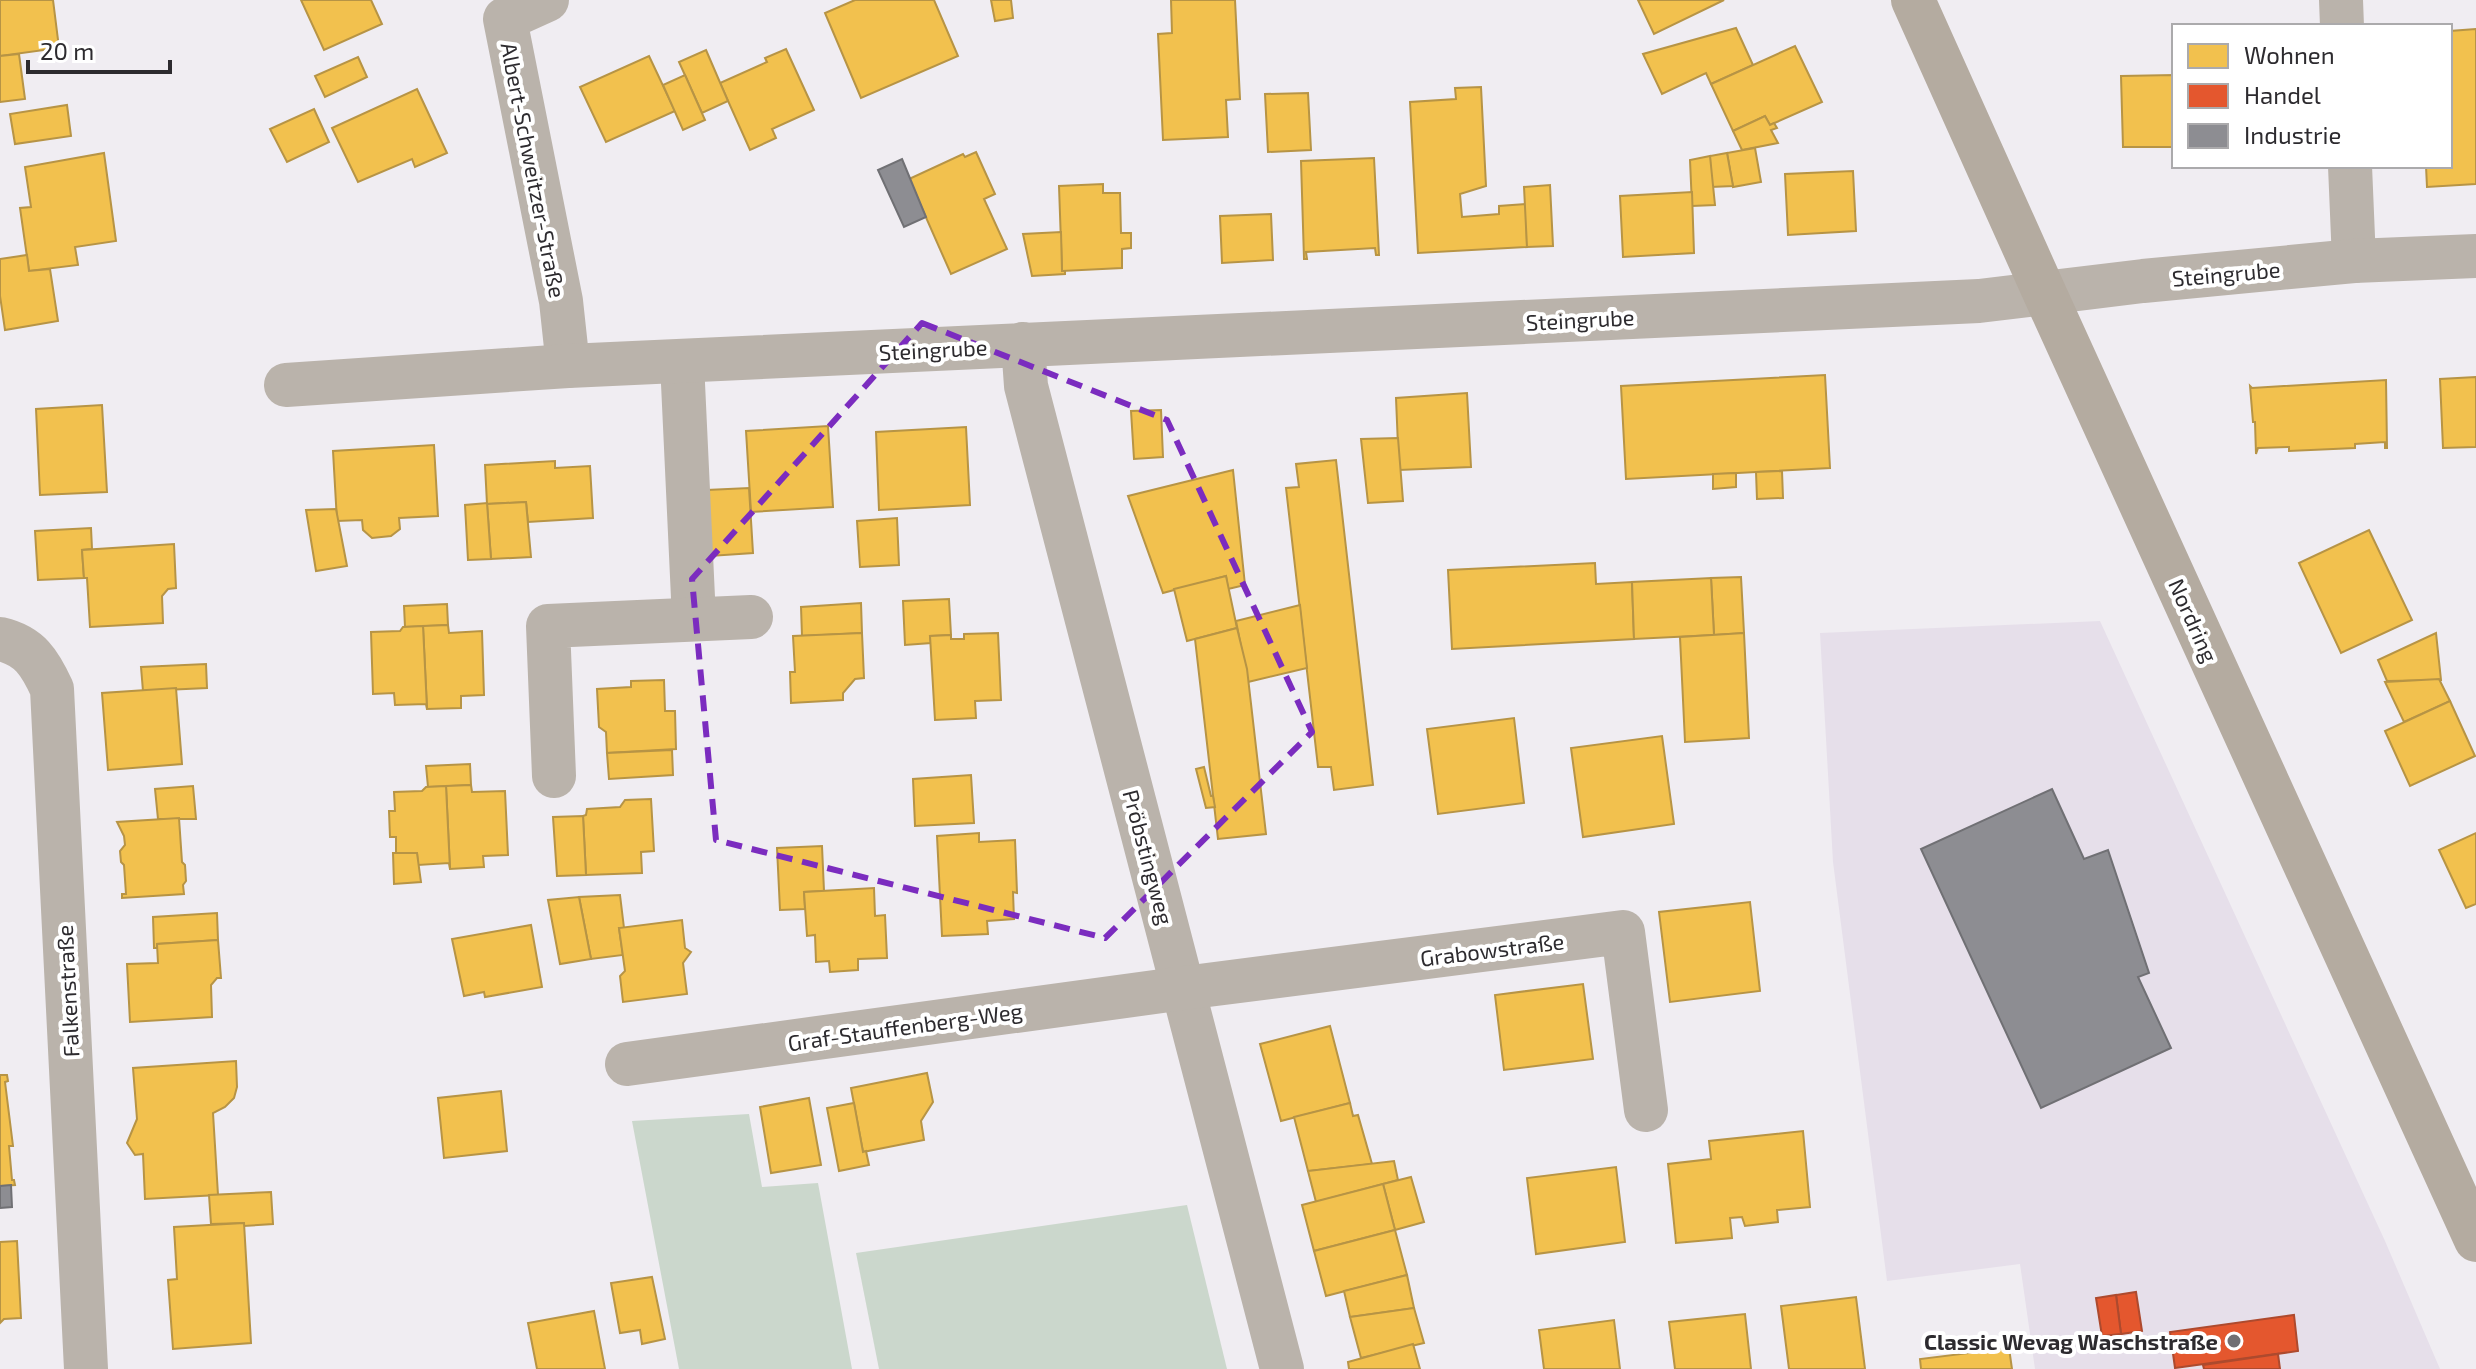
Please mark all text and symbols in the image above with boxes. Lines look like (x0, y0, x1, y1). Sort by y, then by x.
scale bar (28, 24, 170, 74)
legend (2172, 24, 2452, 168)
text: 20 m (40, 36, 94, 65)
street label: Albert-Schweitzer-Straße (496, 40, 572, 300)
text: Wohnen (2244, 40, 2335, 69)
text: Handel (2244, 80, 2321, 109)
text: Industrie (2244, 120, 2341, 149)
street label: Steingrube (2171, 255, 2281, 291)
street label: Steingrube (1525, 303, 1635, 335)
street label: Steingrube (878, 333, 988, 365)
street label: Nordring (2164, 574, 2224, 666)
street label: Pröbstingweg (1118, 787, 1180, 927)
street label: Falkenstraße (51, 924, 83, 1058)
street label: Grabowstraße (1418, 927, 1566, 971)
street label: Graf-Stauffenberg-Weg (786, 997, 1024, 1055)
place label: Classic Wevag Waschstraße (1924, 1328, 2218, 1354)
marker: Classic Wevag Waschstraße (2225, 1332, 2243, 1350)

